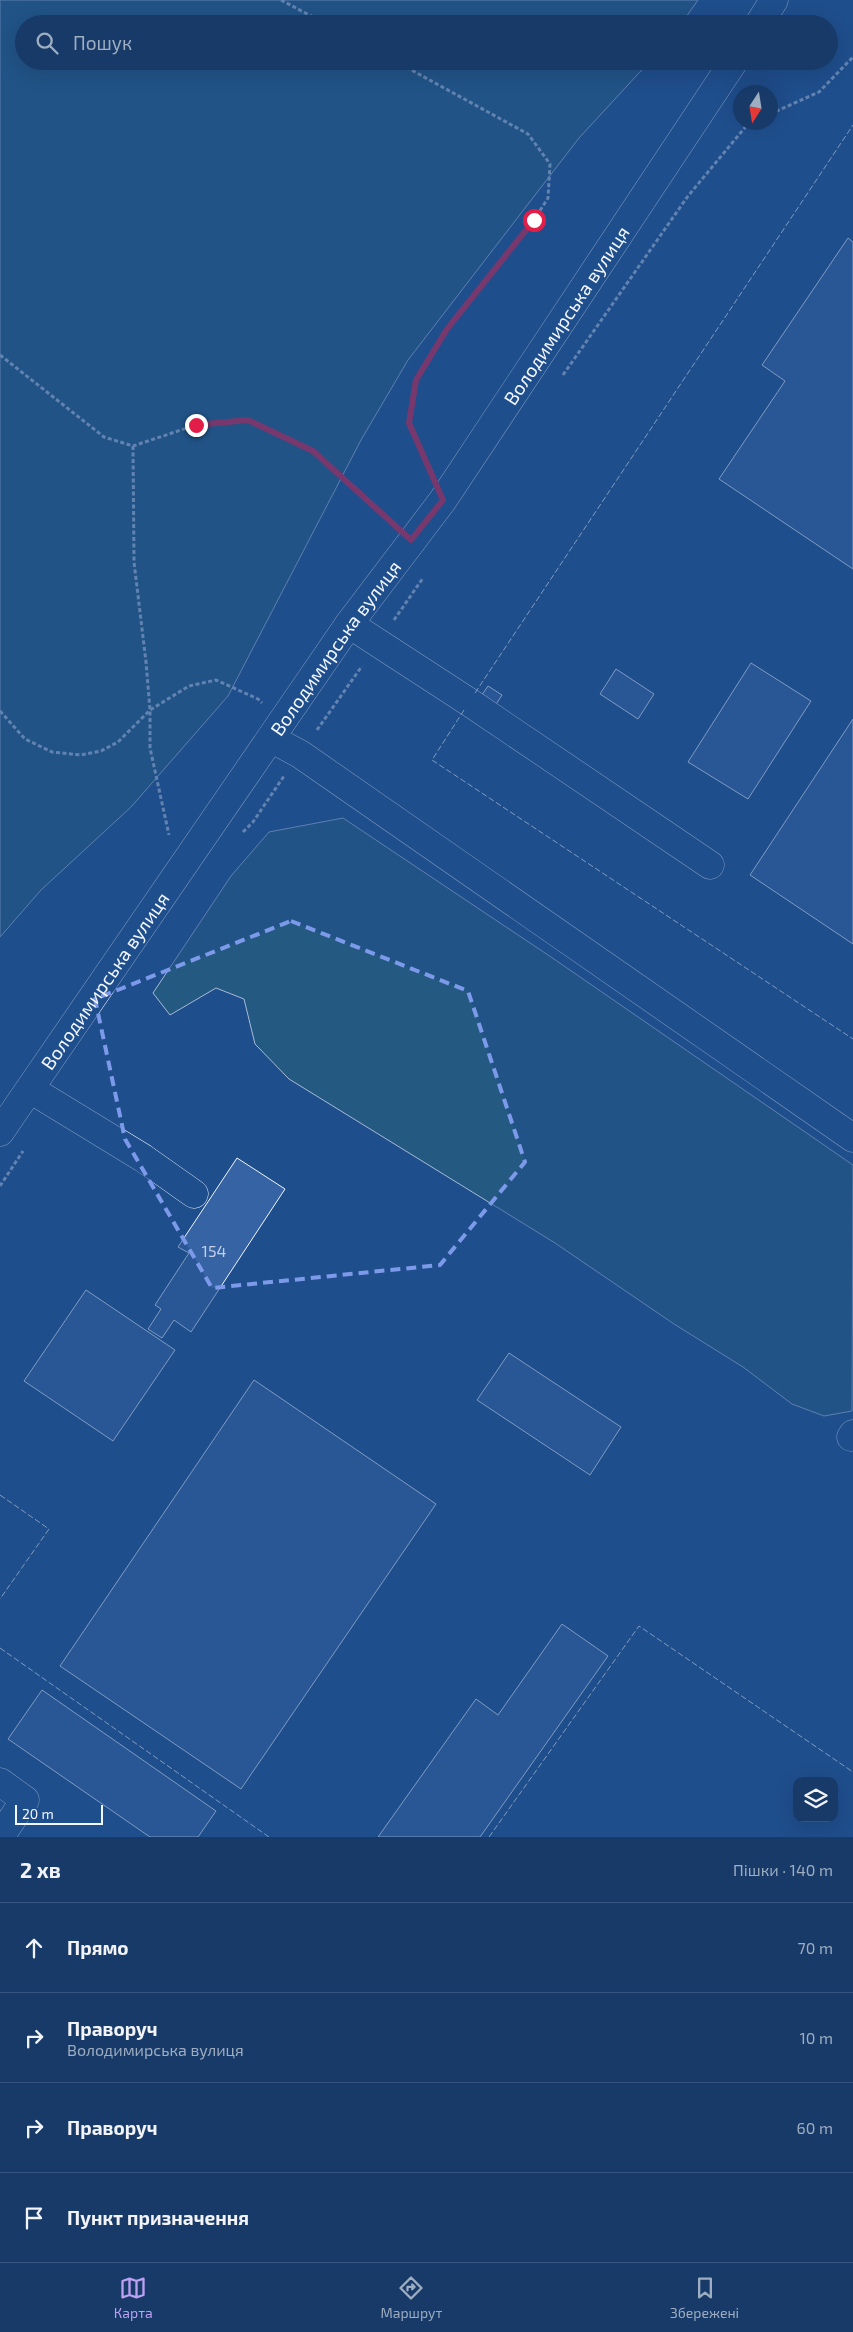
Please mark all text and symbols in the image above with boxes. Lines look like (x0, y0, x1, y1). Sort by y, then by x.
search box (15, 15, 838, 70)
icon: search (33, 29, 61, 57)
text: Пошук (73, 31, 132, 54)
north arrow (733, 85, 778, 130)
route start (523, 209, 546, 232)
street label: Володимирська вулиця (498, 221, 633, 409)
route end (185, 414, 208, 437)
street label: Володимирська вулиця (265, 555, 405, 740)
street label: Володимирська вулиця (35, 887, 173, 1073)
house number: 154 (202, 1241, 227, 1260)
map controls (793, 1777, 838, 1822)
button: layers (793, 1777, 838, 1822)
scale bar (15, 1802, 102, 1825)
text: 20 m (22, 1805, 54, 1822)
text: 2 хв (20, 1857, 61, 1882)
text: Пішки · 140 m (733, 1860, 833, 1879)
icon: ahead (20, 1934, 48, 1962)
text: Прямо (67, 1936, 129, 1959)
text: 70 m (798, 1938, 833, 1957)
text: Праворуч (67, 2017, 158, 2040)
icon: right (20, 2024, 48, 2052)
text: 10 m (799, 2028, 833, 2047)
text: Володимирська вулиця (67, 2040, 244, 2059)
icon: right (20, 2114, 48, 2142)
text: Праворуч (67, 2116, 158, 2139)
text: 60 m (797, 2118, 833, 2137)
icon: arrive (20, 2204, 48, 2232)
text: Пункт призначення (67, 2206, 249, 2229)
tab: Карта (114, 2274, 153, 2321)
tab: Маршрут (380, 2274, 442, 2321)
tab: Збережені (670, 2274, 739, 2321)

